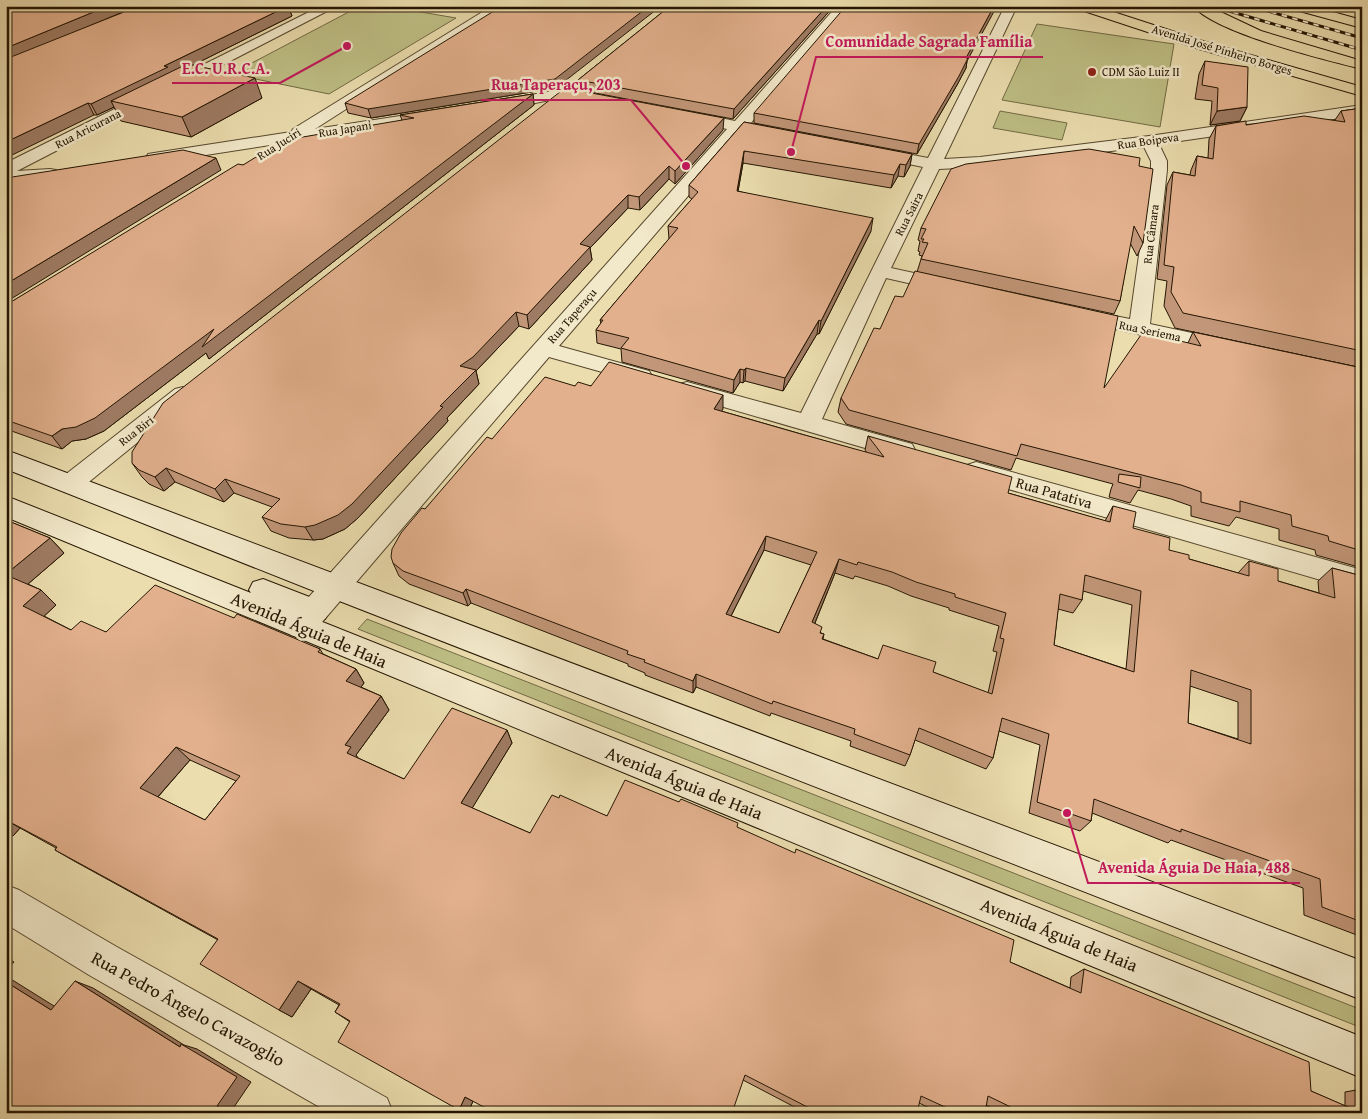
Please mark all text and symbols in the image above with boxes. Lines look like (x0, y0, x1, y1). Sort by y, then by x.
street label: Avenida José Pinheiro Borges (1150, 20, 1295, 79)
callout: Comunidade Sagrada Família (816, 26, 1043, 57)
text: Comunidade Sagrada Família (826, 29, 1033, 53)
callout: E.C. U.R.C.A. (172, 52, 280, 83)
text: E.C. U.R.C.A. (182, 56, 270, 80)
place label: CDM São Luiz II (1102, 63, 1180, 80)
marker: CDM São Luiz II (1086, 66, 1098, 78)
callout: Rua Taperaçu, 203 (481, 69, 631, 100)
text: Rua Taperaçu, 203 (491, 72, 621, 96)
street label: Rua Aricurana (52, 104, 124, 152)
street label: Rua Japani (317, 116, 373, 141)
street label: Rua Juciri (253, 123, 305, 164)
street label: Rua Boipeva (1116, 128, 1180, 153)
street label: Rua Saira (890, 189, 927, 239)
street label: Rua Câmara (1138, 203, 1163, 265)
street label: Rua Taperaçu (543, 284, 601, 347)
street label: Rua Seriema (1118, 316, 1183, 345)
street label: Rua Biri (115, 411, 157, 450)
street label: Rua Patativa (1014, 472, 1095, 513)
street label: Avenida Águia de Haia (227, 584, 392, 675)
street label: Avenida Águia de Haia (602, 739, 767, 827)
callout: Avenida Águia De Haia, 488 (1088, 852, 1300, 883)
text: Avenida Águia De Haia, 488 (1098, 855, 1290, 879)
street label: Avenida Águia de Haia (977, 891, 1142, 979)
street label: Rua Pedro Ângelo Cavazoglio (87, 944, 290, 1073)

